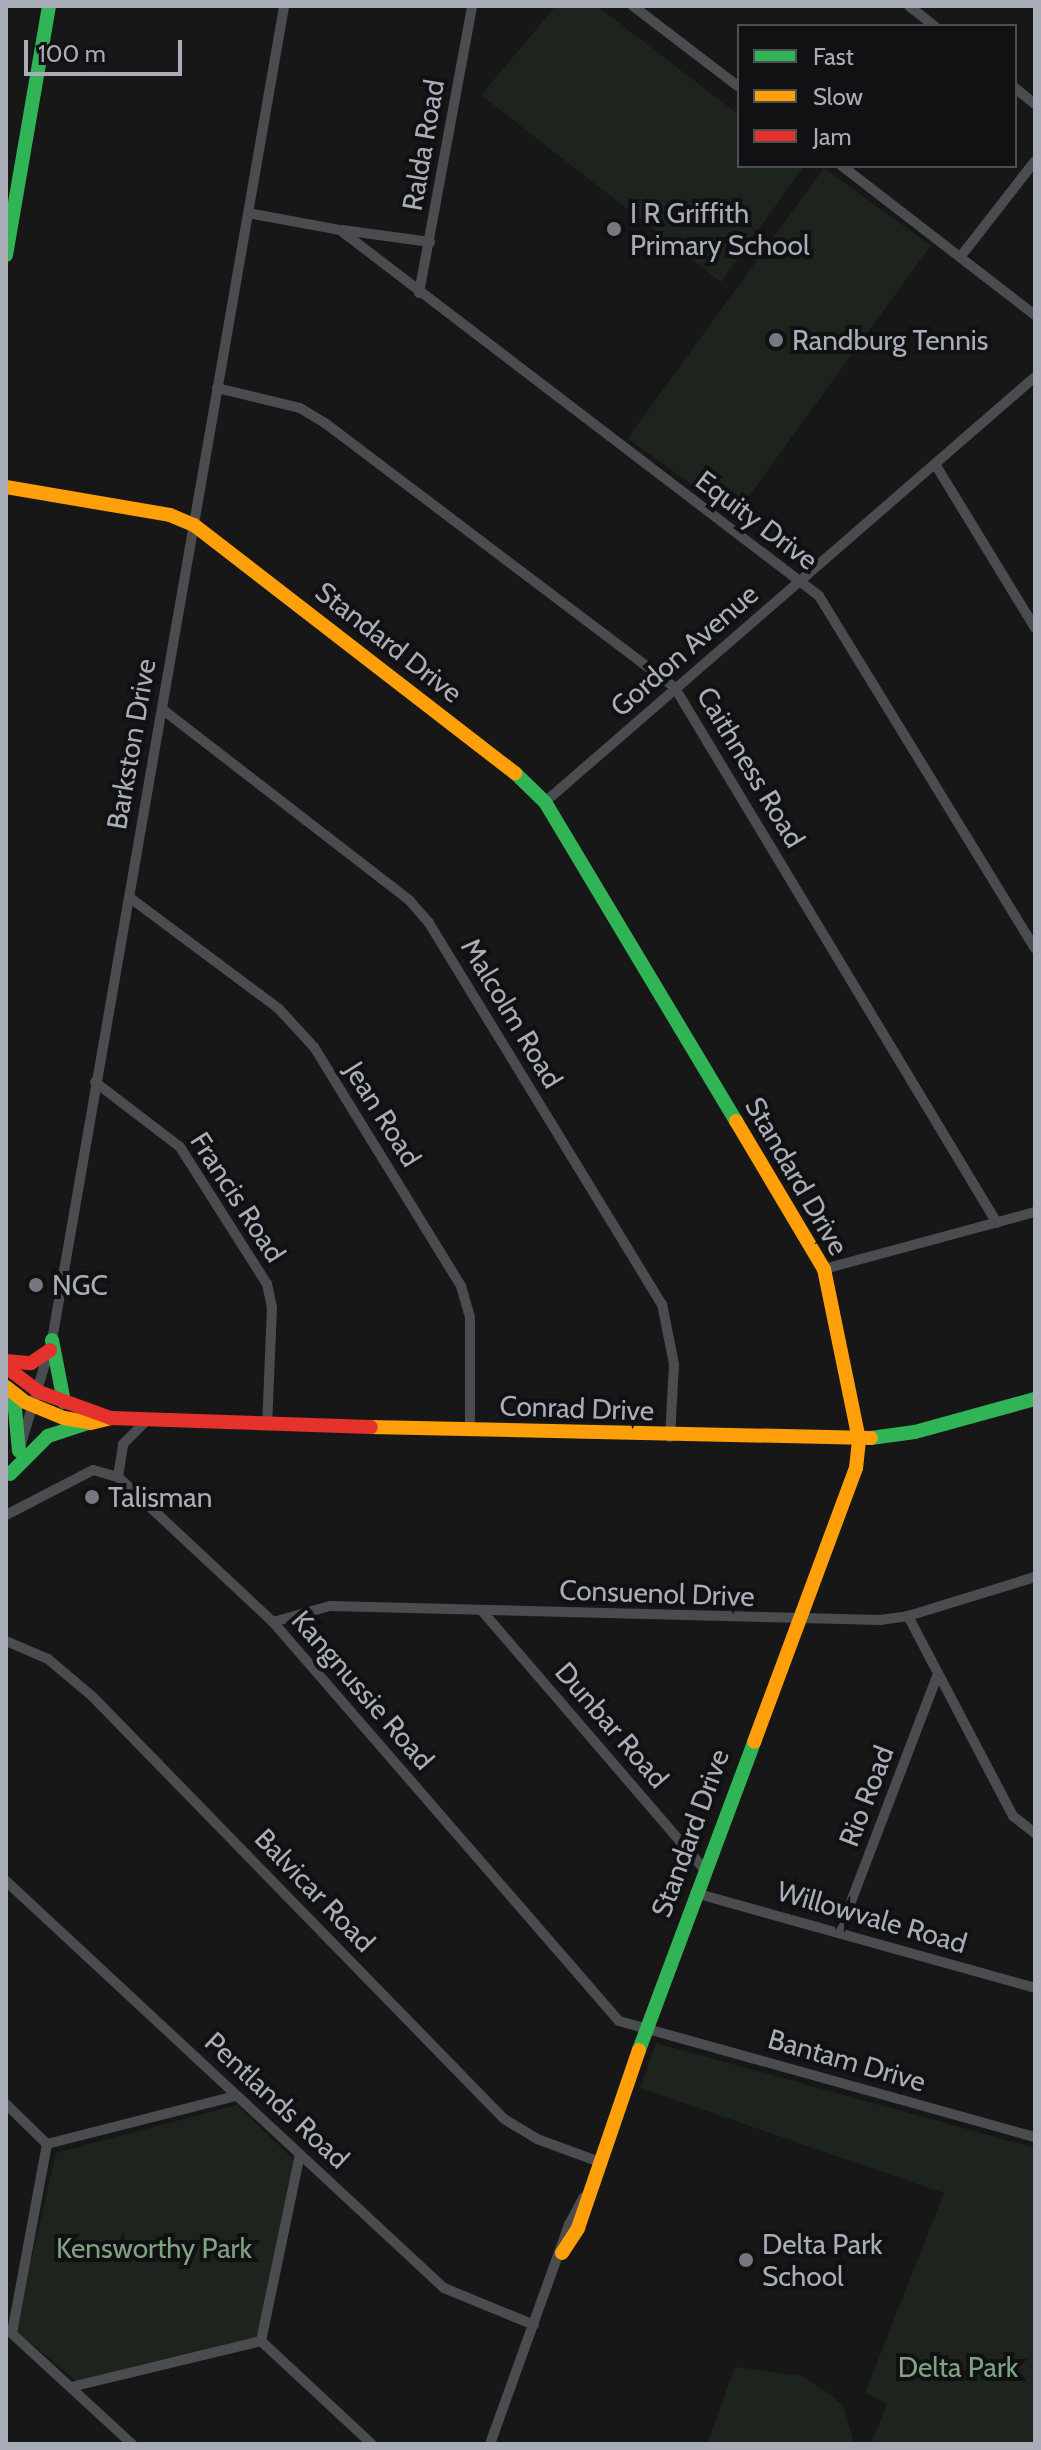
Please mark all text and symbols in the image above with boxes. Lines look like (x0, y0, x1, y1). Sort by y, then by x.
scale bar (28, 24, 186, 74)
legend (737, 24, 1017, 168)
text: 100 m (38, 39, 106, 68)
text: Fast (813, 42, 854, 71)
street label: Ralda Road (395, 77, 451, 213)
text: Slow (813, 82, 863, 111)
text: Jam (813, 122, 851, 151)
place label: I R Griffith Primary School (630, 196, 810, 262)
marker: I R Griffith Primary School (605, 220, 623, 238)
place label: Randburg Tennis (792, 323, 988, 357)
marker: Randburg Tennis (767, 331, 785, 349)
street label: Equity Drive (689, 463, 825, 577)
street label: Standard Drive (309, 574, 469, 710)
street label: Gordon Avenue (603, 577, 765, 723)
street label: Barkston Drive (99, 656, 163, 832)
street label: Caithness Road (690, 681, 812, 853)
street label: Malcolm Road (454, 932, 570, 1094)
street label: Jean Road (338, 1055, 428, 1173)
street label: Standard Drive (738, 1091, 856, 1261)
street label: Francis Road (183, 1126, 293, 1268)
place label: NGC (52, 1268, 108, 1302)
marker: NGC (27, 1276, 45, 1294)
street label: Conrad Drive (499, 1389, 655, 1427)
place label: Talisman (108, 1480, 212, 1514)
marker: Talisman (83, 1488, 101, 1506)
street label: Consuenol Drive (559, 1573, 755, 1613)
street label: Kangnussie Road (285, 1604, 441, 1776)
street label: Dunbar Road (548, 1655, 676, 1795)
street label: Rio Road (831, 1741, 901, 1851)
street label: Standard Drive (644, 1744, 736, 1922)
street label: Balvicar Road (248, 1821, 382, 1959)
street label: Willowvale Road (773, 1874, 971, 1960)
street label: Bantam Drive (764, 2022, 930, 2098)
street label: Pentlands Road (198, 2025, 356, 2175)
place label: Delta Park School (762, 2227, 883, 2293)
park label: Kensworthy Park (56, 2231, 252, 2265)
marker: Delta Park School (737, 2251, 755, 2269)
park label: Delta Park (898, 2350, 1018, 2384)

